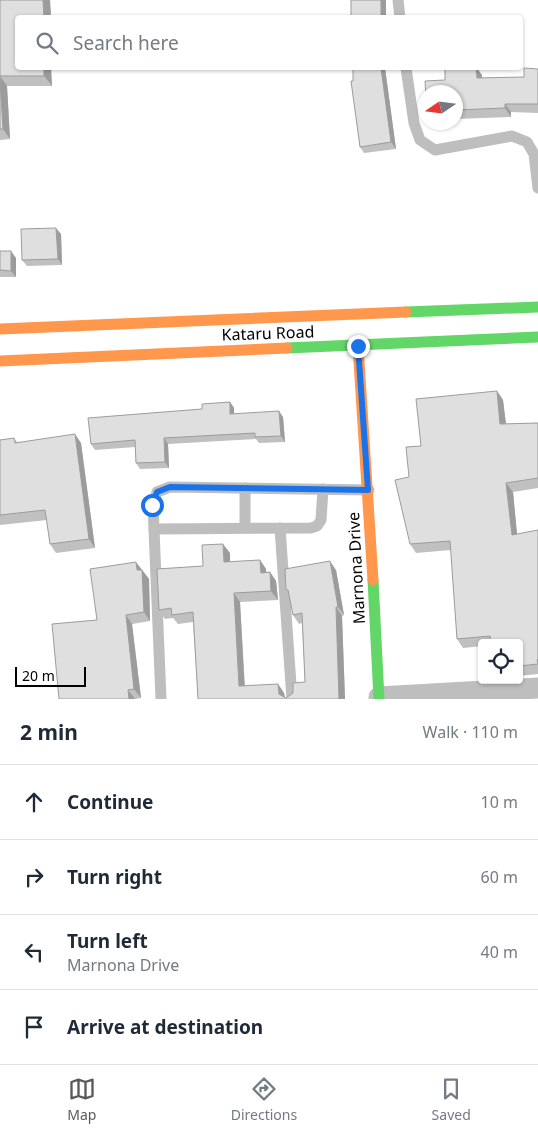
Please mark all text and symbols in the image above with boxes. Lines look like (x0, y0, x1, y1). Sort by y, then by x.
search box (15, 15, 523, 70)
icon: search (33, 29, 61, 57)
text: Search here (73, 30, 179, 56)
north arrow (418, 85, 463, 130)
street label: Kataru Road (221, 320, 315, 346)
route end (347, 335, 370, 358)
route start (141, 494, 164, 517)
street label: Marnona Drive (342, 511, 370, 625)
map controls (478, 639, 523, 684)
button: locate (478, 639, 523, 684)
scale bar (15, 664, 86, 687)
text: 20 m (22, 666, 55, 685)
text: 2 min (20, 718, 78, 746)
text: Walk · 110 m (423, 721, 518, 743)
icon: ahead (20, 788, 48, 816)
text: Continue (67, 789, 153, 815)
text: 10 m (481, 791, 518, 813)
icon: right (20, 863, 48, 891)
text: Turn right (67, 864, 162, 890)
text: 60 m (481, 866, 518, 888)
text: Turn left (67, 928, 148, 954)
icon: left (20, 938, 48, 966)
text: 40 m (481, 941, 518, 963)
text: Marnona Drive (67, 954, 179, 976)
icon: arrive (20, 1013, 48, 1041)
text: Arrive at destination (67, 1014, 263, 1040)
tab: Map (67, 1075, 96, 1124)
tab: Directions (231, 1075, 297, 1124)
tab: Saved (432, 1075, 471, 1124)

